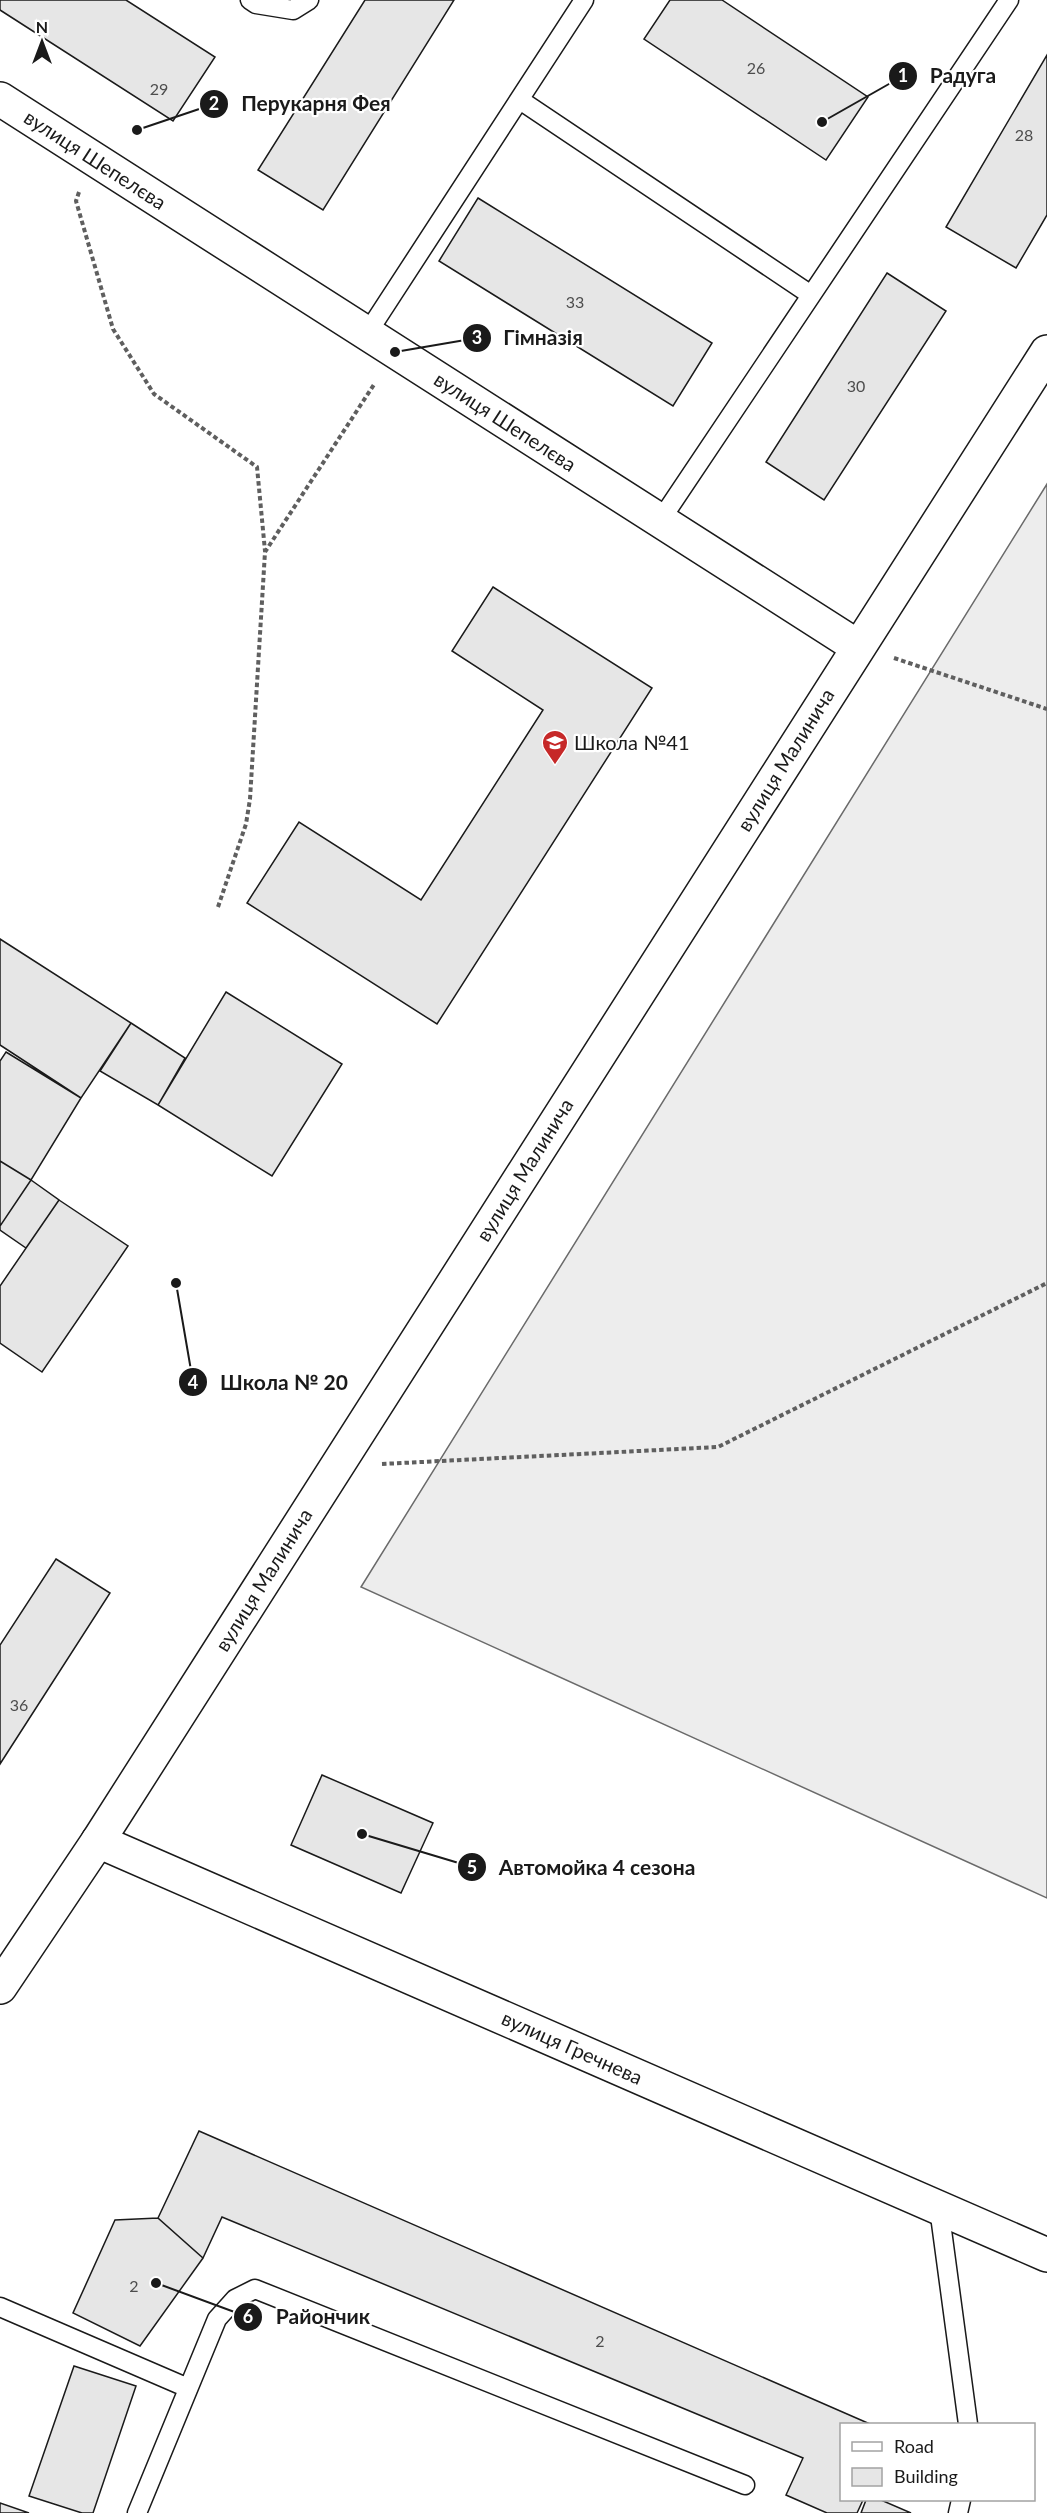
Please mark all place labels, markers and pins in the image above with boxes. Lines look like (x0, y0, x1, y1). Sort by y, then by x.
callout: Радуга (888, 56, 1009, 95)
callout: Перукарня Фея (199, 84, 403, 123)
callout: Гімназія (462, 318, 595, 357)
school or university icon: Школа №41 (540, 728, 570, 766)
place label: Школа №41 (574, 730, 689, 754)
callout: Школа № 20 (178, 1363, 360, 1402)
callout: Автомойка 4 сезона (457, 1848, 708, 1887)
callout: Райончик (233, 2297, 382, 2336)

